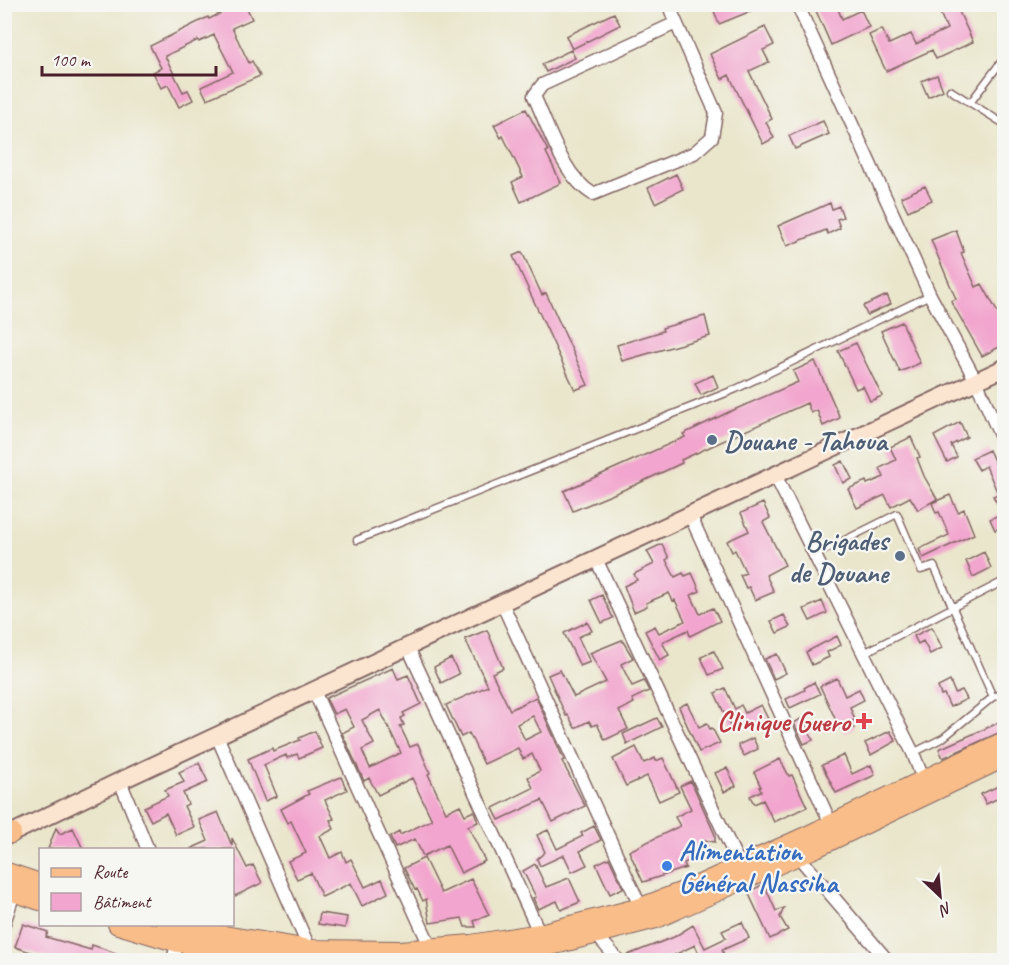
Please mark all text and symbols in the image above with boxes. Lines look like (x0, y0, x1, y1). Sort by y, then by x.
scale bar (42, 39, 216, 77)
text: 100 m (51, 49, 92, 71)
place label: Douane - Tahoua (724, 423, 889, 458)
marker: Douane - Tahoua (705, 433, 719, 447)
place label: Brigades de Douane (789, 523, 891, 590)
marker: Brigades de Douane (893, 549, 907, 563)
place label: Clinique Guero (717, 704, 852, 739)
marker: Clinique Guero (855, 712, 873, 730)
place label: Alimentation Général Nassiha (679, 833, 840, 900)
legend (39, 848, 234, 926)
marker: Alimentation Général Nassiha (660, 859, 674, 873)
text: Route (93, 861, 128, 883)
north arrow (910, 866, 970, 926)
text: Bâtiment (93, 891, 153, 913)
text: N (935, 897, 955, 921)

